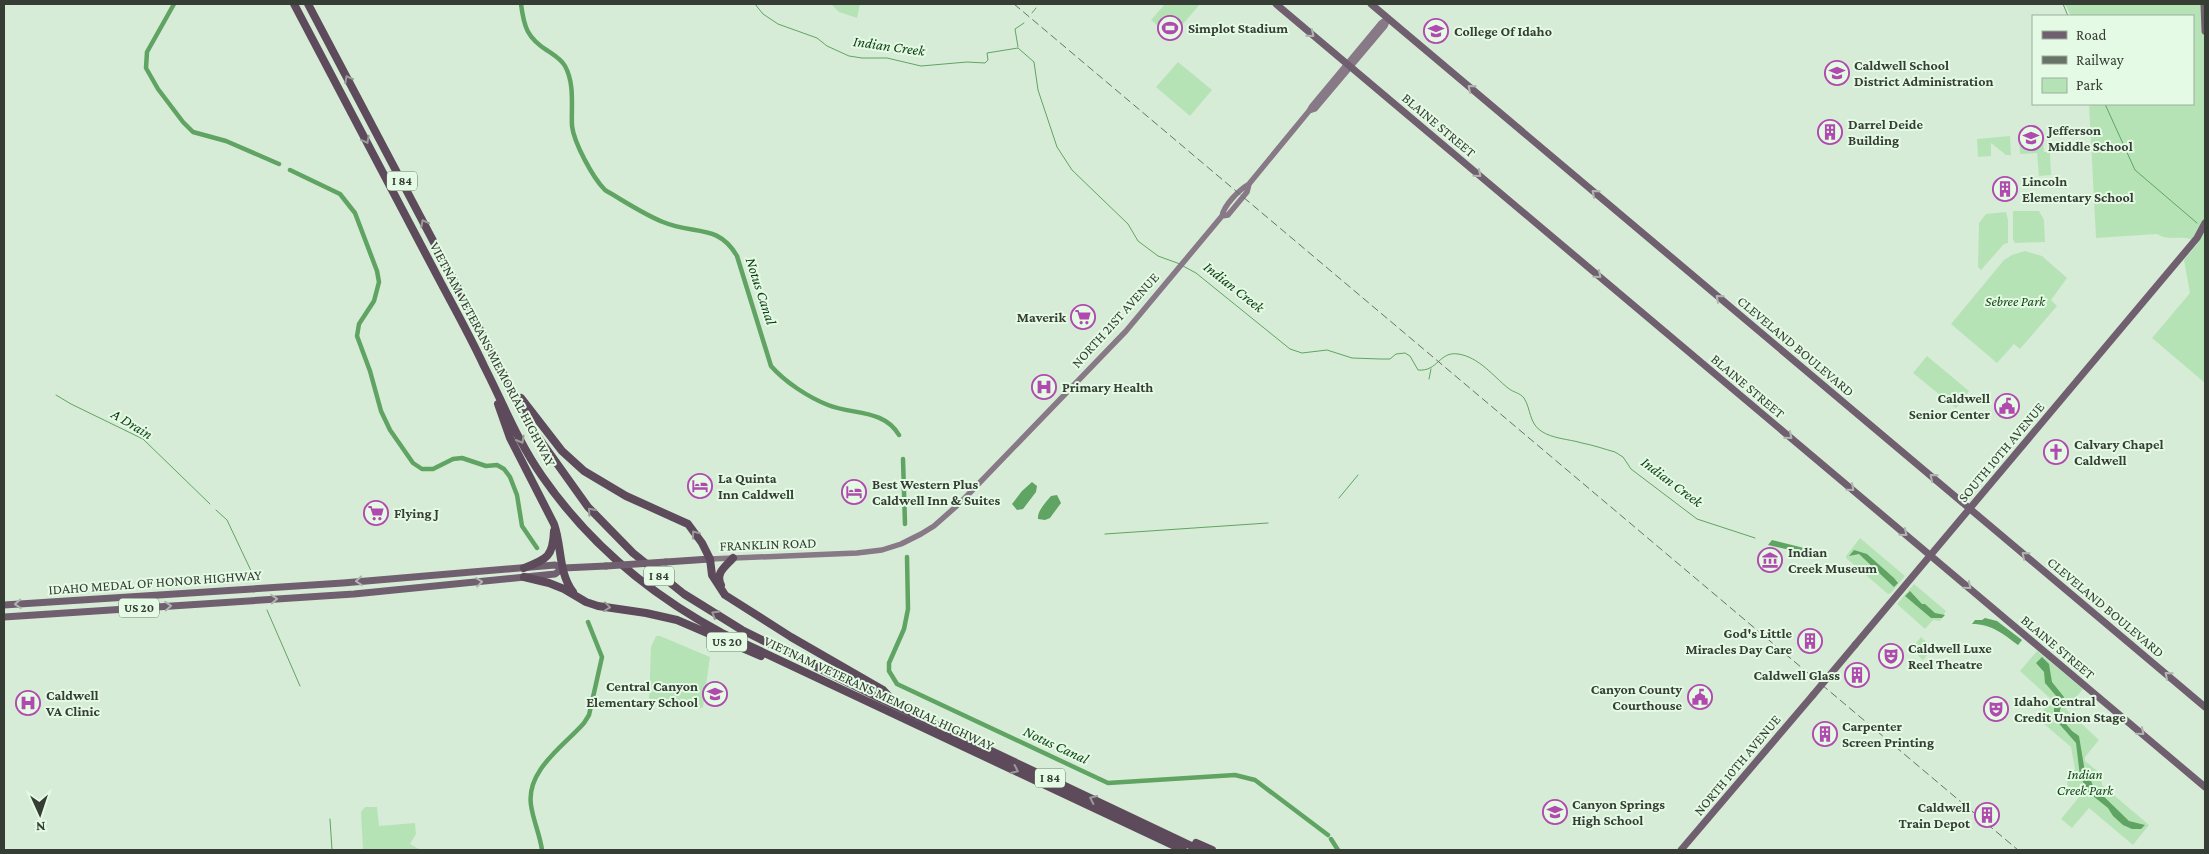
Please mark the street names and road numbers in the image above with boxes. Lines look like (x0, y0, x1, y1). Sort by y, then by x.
street label: BLAINE STREET (1399, 90, 1479, 161)
road number: I 84 (387, 172, 417, 190)
street label: VIETNAM VETERANS MEMORIAL HIGHWAY (427, 239, 559, 469)
street label: NORTH 21ST AVENUE (1068, 269, 1162, 371)
street label: CLEVELAND BOULEVARD (1734, 293, 1858, 399)
street label: BLAINE STREET (1708, 351, 1788, 422)
street label: SOUTH 10TH AVENUE (1955, 398, 2048, 505)
street label: FRANKLIN ROAD (719, 534, 817, 554)
street label: CLEVELAND BOULEVARD (2044, 554, 2168, 660)
road number: I 84 (644, 566, 674, 586)
street label: IDAHO MEDAL OF HONOR HIGHWAY (48, 567, 263, 597)
road number: US 20 (119, 598, 159, 618)
street label: BLAINE STREET (2018, 612, 2098, 683)
road number: US 20 (707, 632, 747, 652)
street label: VIETNAM VETERANS MEMORIAL HIGHWAY (762, 633, 997, 754)
street label: NORTH 10TH AVENUE (1690, 711, 1784, 819)
road number: I 84 (1035, 768, 1065, 788)

